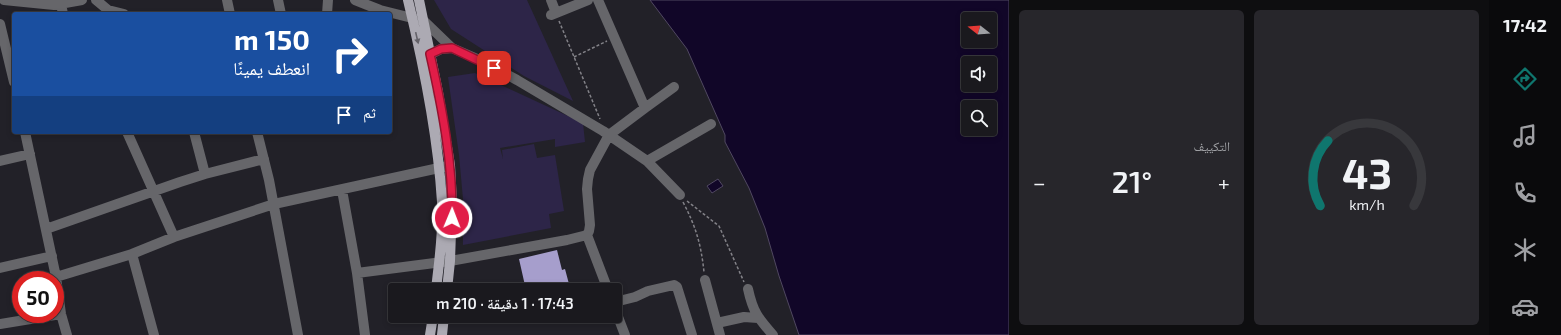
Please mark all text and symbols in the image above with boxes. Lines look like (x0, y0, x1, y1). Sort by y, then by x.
north arrow (961, 12, 997, 48)
map controls (961, 12, 997, 136)
text: 17:42 (1503, 14, 1547, 36)
text: 150 m (234, 22, 310, 56)
icon: right (324, 28, 376, 80)
one-way arrow (414, 32, 420, 44)
pin (477, 51, 511, 85)
button: sound (961, 56, 997, 92)
text: انعطف يمينًا (233, 57, 310, 79)
icon: arrive (483, 57, 505, 79)
icon: directions (1511, 65, 1539, 93)
button: search (961, 100, 997, 136)
text: ثم (363, 103, 376, 121)
icon: arrive (333, 104, 355, 126)
icon: music (1511, 122, 1539, 150)
text: التكييف (1194, 138, 1230, 154)
text: 43 (1341, 146, 1392, 196)
text: 21° (1112, 163, 1152, 199)
text: − (1033, 169, 1046, 195)
text: + (1218, 169, 1230, 195)
icon: phone (1511, 179, 1539, 207)
text: km/h (1349, 195, 1384, 212)
position arrow (431, 197, 473, 239)
icon: climate (1511, 236, 1539, 264)
speed limit sign: 50 (12, 271, 64, 323)
icon: car (1511, 293, 1539, 321)
text: 17:43 · 1 دقيقة · 210 m (436, 294, 574, 312)

